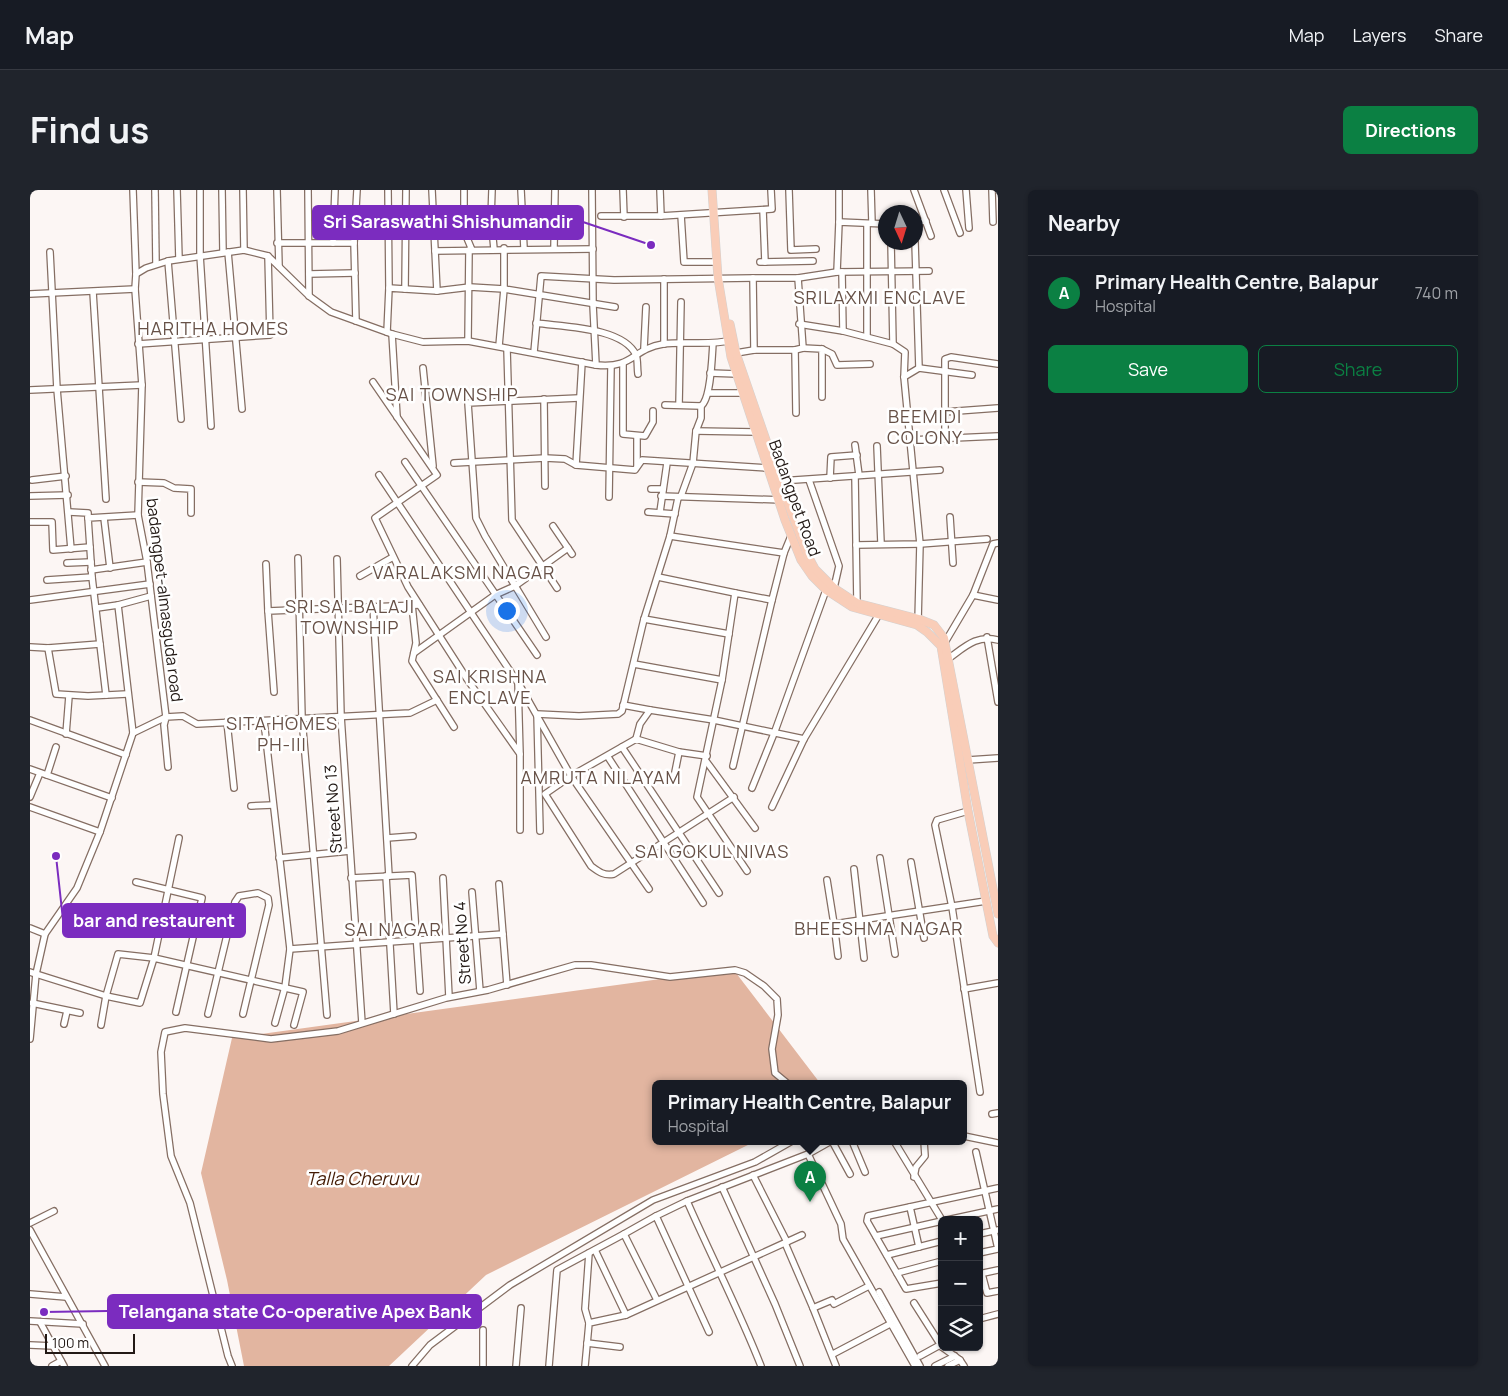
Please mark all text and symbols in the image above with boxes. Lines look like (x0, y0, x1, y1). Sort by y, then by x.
text: Map (25, 18, 74, 51)
text: Map (1289, 23, 1324, 47)
text: Layers (1352, 23, 1406, 47)
text: Share (1434, 23, 1483, 47)
text: Find us (30, 106, 149, 154)
button: Directions (1343, 106, 1478, 154)
north arrow (878, 205, 923, 250)
callout: Sri Saraswathi Shishumandir (313, 206, 583, 239)
text: Sri Saraswathi Shishumandir (323, 209, 573, 233)
text: Nearby (1048, 209, 1120, 237)
text: Primary Health Centre, Balapur (1095, 269, 1379, 295)
text: A (1059, 282, 1069, 304)
text: 740 m (1415, 282, 1458, 304)
district label: SRILAXMI ENCLAVE (794, 285, 967, 309)
text: Hospital (1095, 295, 1156, 317)
district label: HARITHA HOMES (137, 316, 289, 340)
button: Save (1048, 345, 1248, 393)
button: Share (1258, 345, 1458, 393)
district label: SAI TOWNSHIP (385, 382, 519, 406)
district label: BEEMIDI COLONY (887, 404, 963, 449)
street label: Badangpet Road (764, 437, 826, 559)
street label: badangpet-almasguda road (142, 497, 188, 703)
district label: VARALAKSMI NAGAR (373, 560, 555, 584)
district label: SRI SAI BALAJI TOWNSHIP (285, 594, 415, 639)
your location (494, 598, 520, 624)
district label: SAI KRISHNA ENCLAVE (433, 664, 547, 709)
district label: SITA HOMES PH-III (226, 711, 338, 756)
street label: Street No 13 (319, 764, 347, 854)
district label: AMRUTA NILAYAM (520, 765, 682, 789)
district label: SAI GOKUL NIVAS (635, 839, 789, 863)
street label: Street No 4 (448, 901, 476, 985)
callout: bar and restaurent (63, 904, 245, 937)
text: bar and restaurent (73, 908, 235, 932)
district label: BHEESHMA NAGAR (794, 916, 964, 940)
district label: SAI NAGAR (344, 917, 442, 941)
popup (652, 1080, 967, 1145)
text: Primary Health Centre, Balapur (668, 1089, 951, 1115)
text: Hospital (668, 1115, 729, 1137)
pin: A (794, 1161, 826, 1202)
water label: Talla Cheruvu (306, 1166, 420, 1190)
map controls (938, 1216, 983, 1351)
button: + (938, 1216, 983, 1261)
button: − (938, 1261, 983, 1306)
callout: Telangana state Co-operative Apex Bank (108, 1295, 481, 1328)
text: Telangana state Co-operative Apex Bank (119, 1299, 473, 1323)
button: layers (938, 1306, 983, 1351)
scale bar (45, 1331, 135, 1354)
text: 100 m (52, 1333, 89, 1352)

